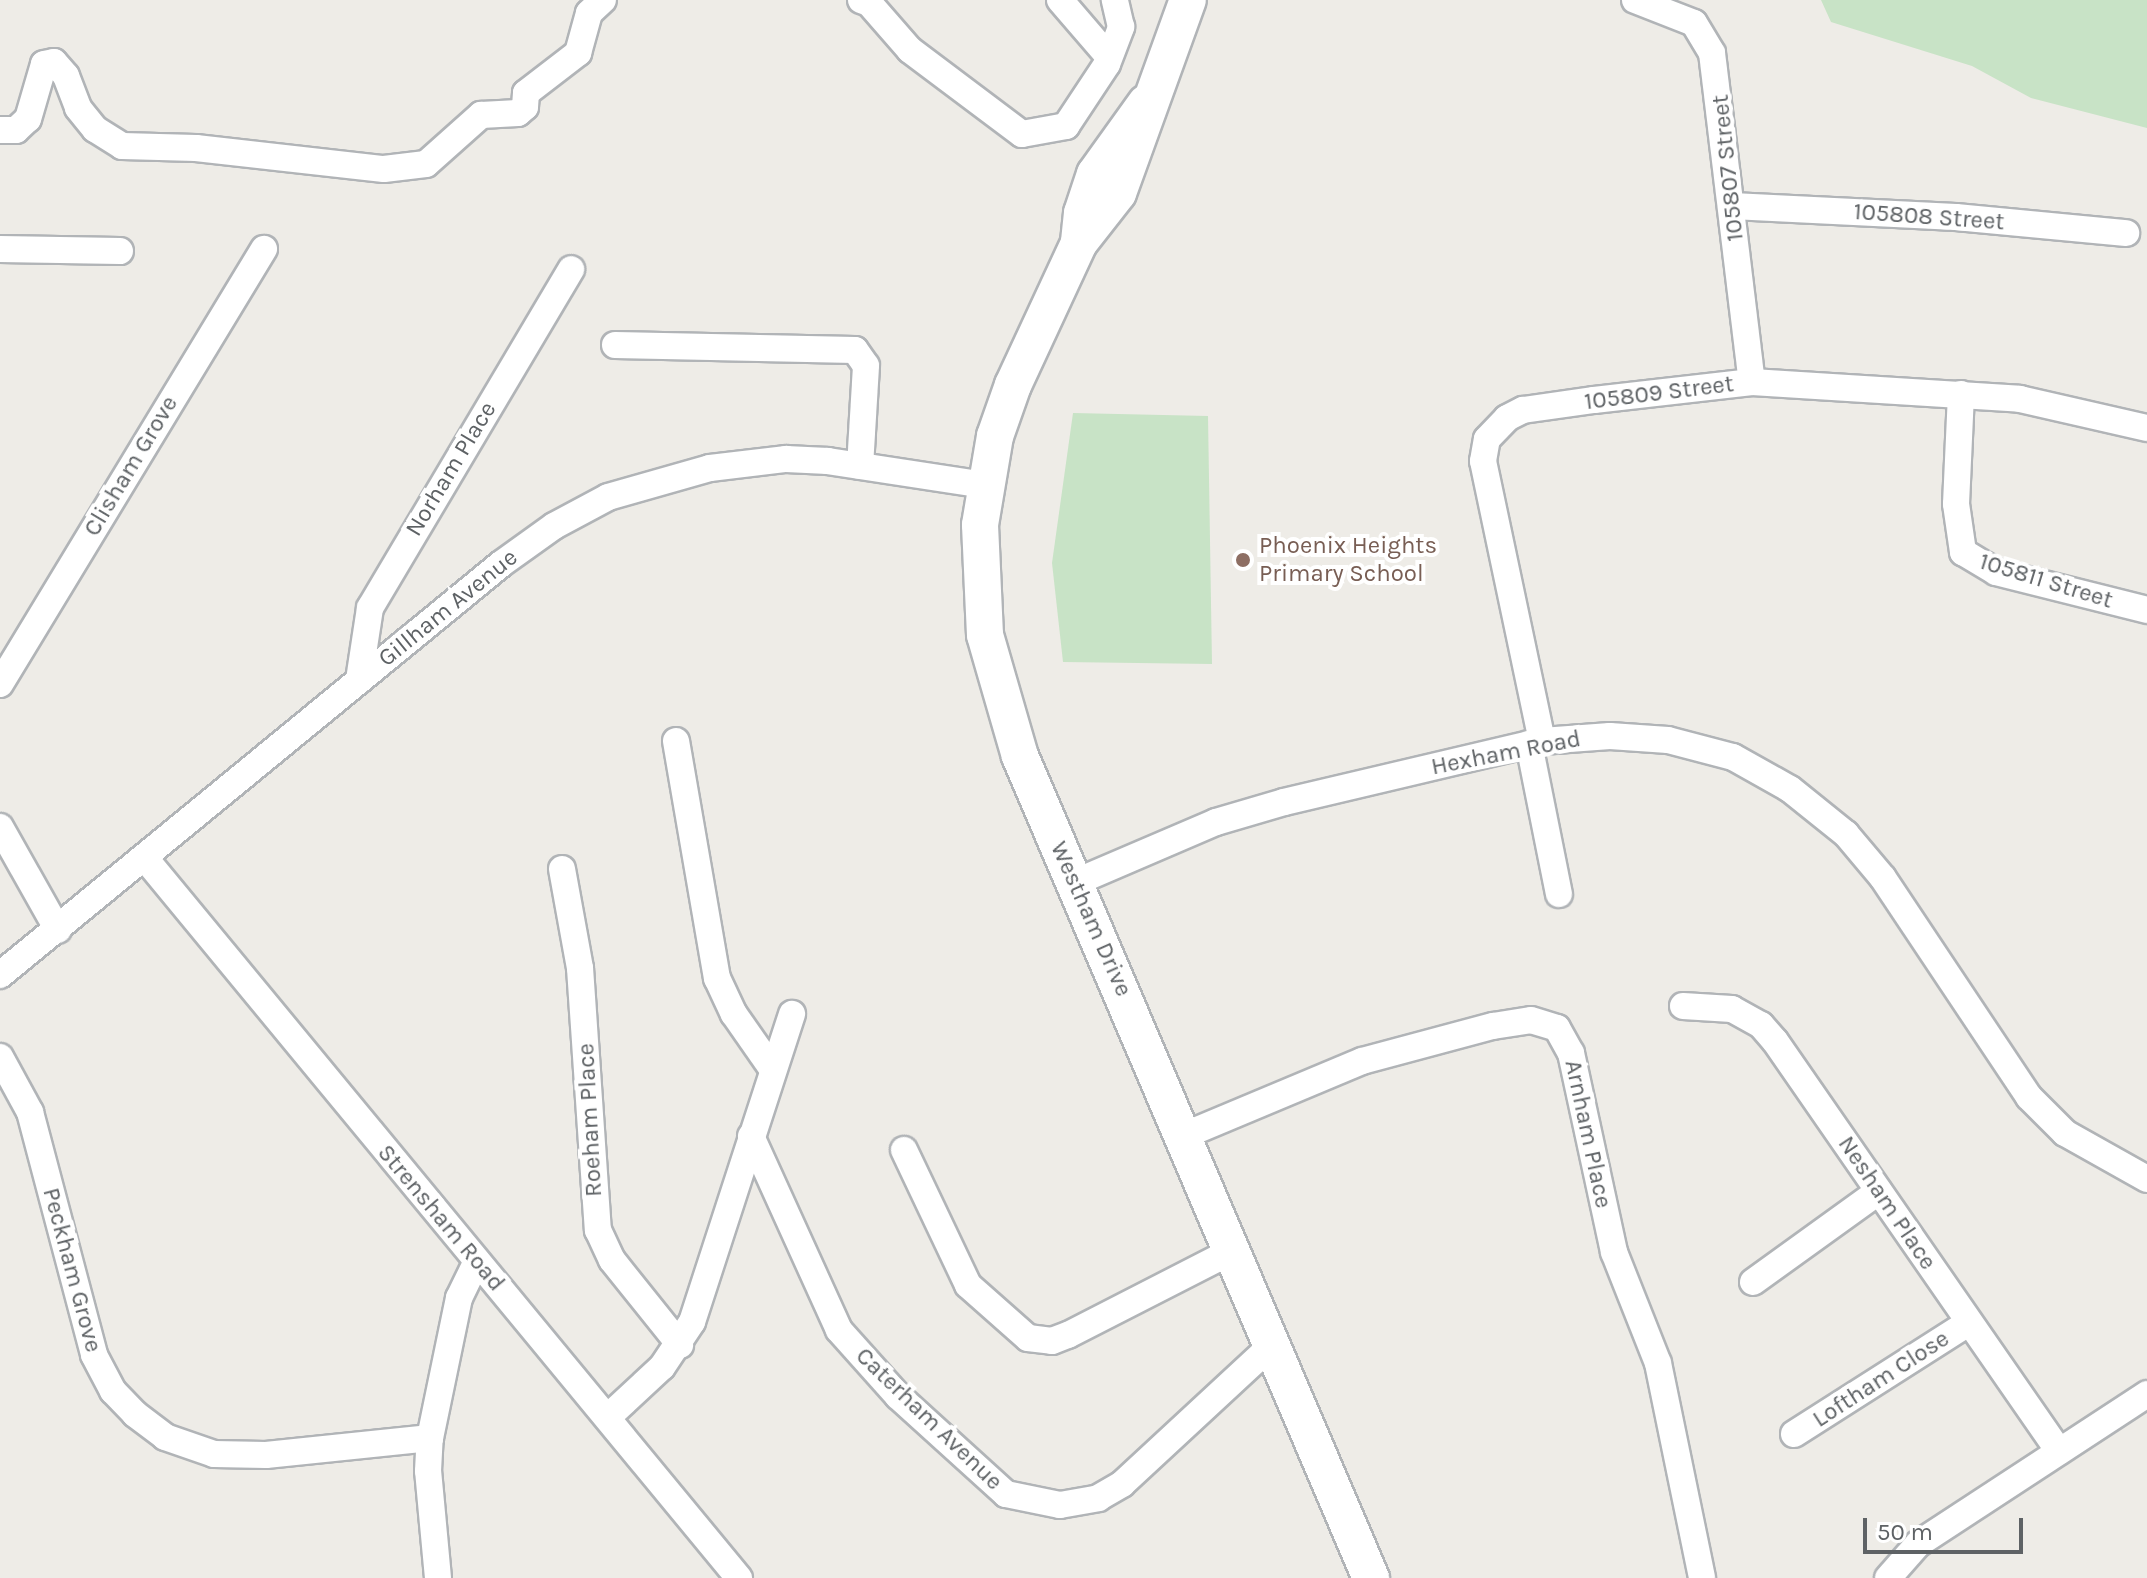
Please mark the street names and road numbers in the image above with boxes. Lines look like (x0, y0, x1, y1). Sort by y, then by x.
street label: 105807 Street (1706, 93, 1750, 243)
street label: 105808 Street (1853, 197, 2005, 237)
street label: 105809 Street (1583, 370, 1735, 416)
street label: Clisham Grove (78, 391, 184, 541)
street label: Norham Place (400, 396, 502, 542)
street label: Gillham Avenue (373, 543, 523, 673)
street label: 105811 Street (1976, 547, 2116, 615)
street label: Hexham Road (1429, 724, 1583, 782)
street label: Westham Drive (1044, 837, 1138, 1001)
street label: Roeham Place (572, 1042, 608, 1198)
street label: Arnham Place (1558, 1057, 1618, 1211)
street label: Nesham Place (1832, 1131, 1942, 1275)
street label: Strensham Road (371, 1139, 511, 1297)
street label: Peckham Grove (36, 1185, 108, 1355)
street label: Loftham Close (1807, 1324, 1955, 1434)
street label: Caterham Avenue (850, 1342, 1008, 1496)

